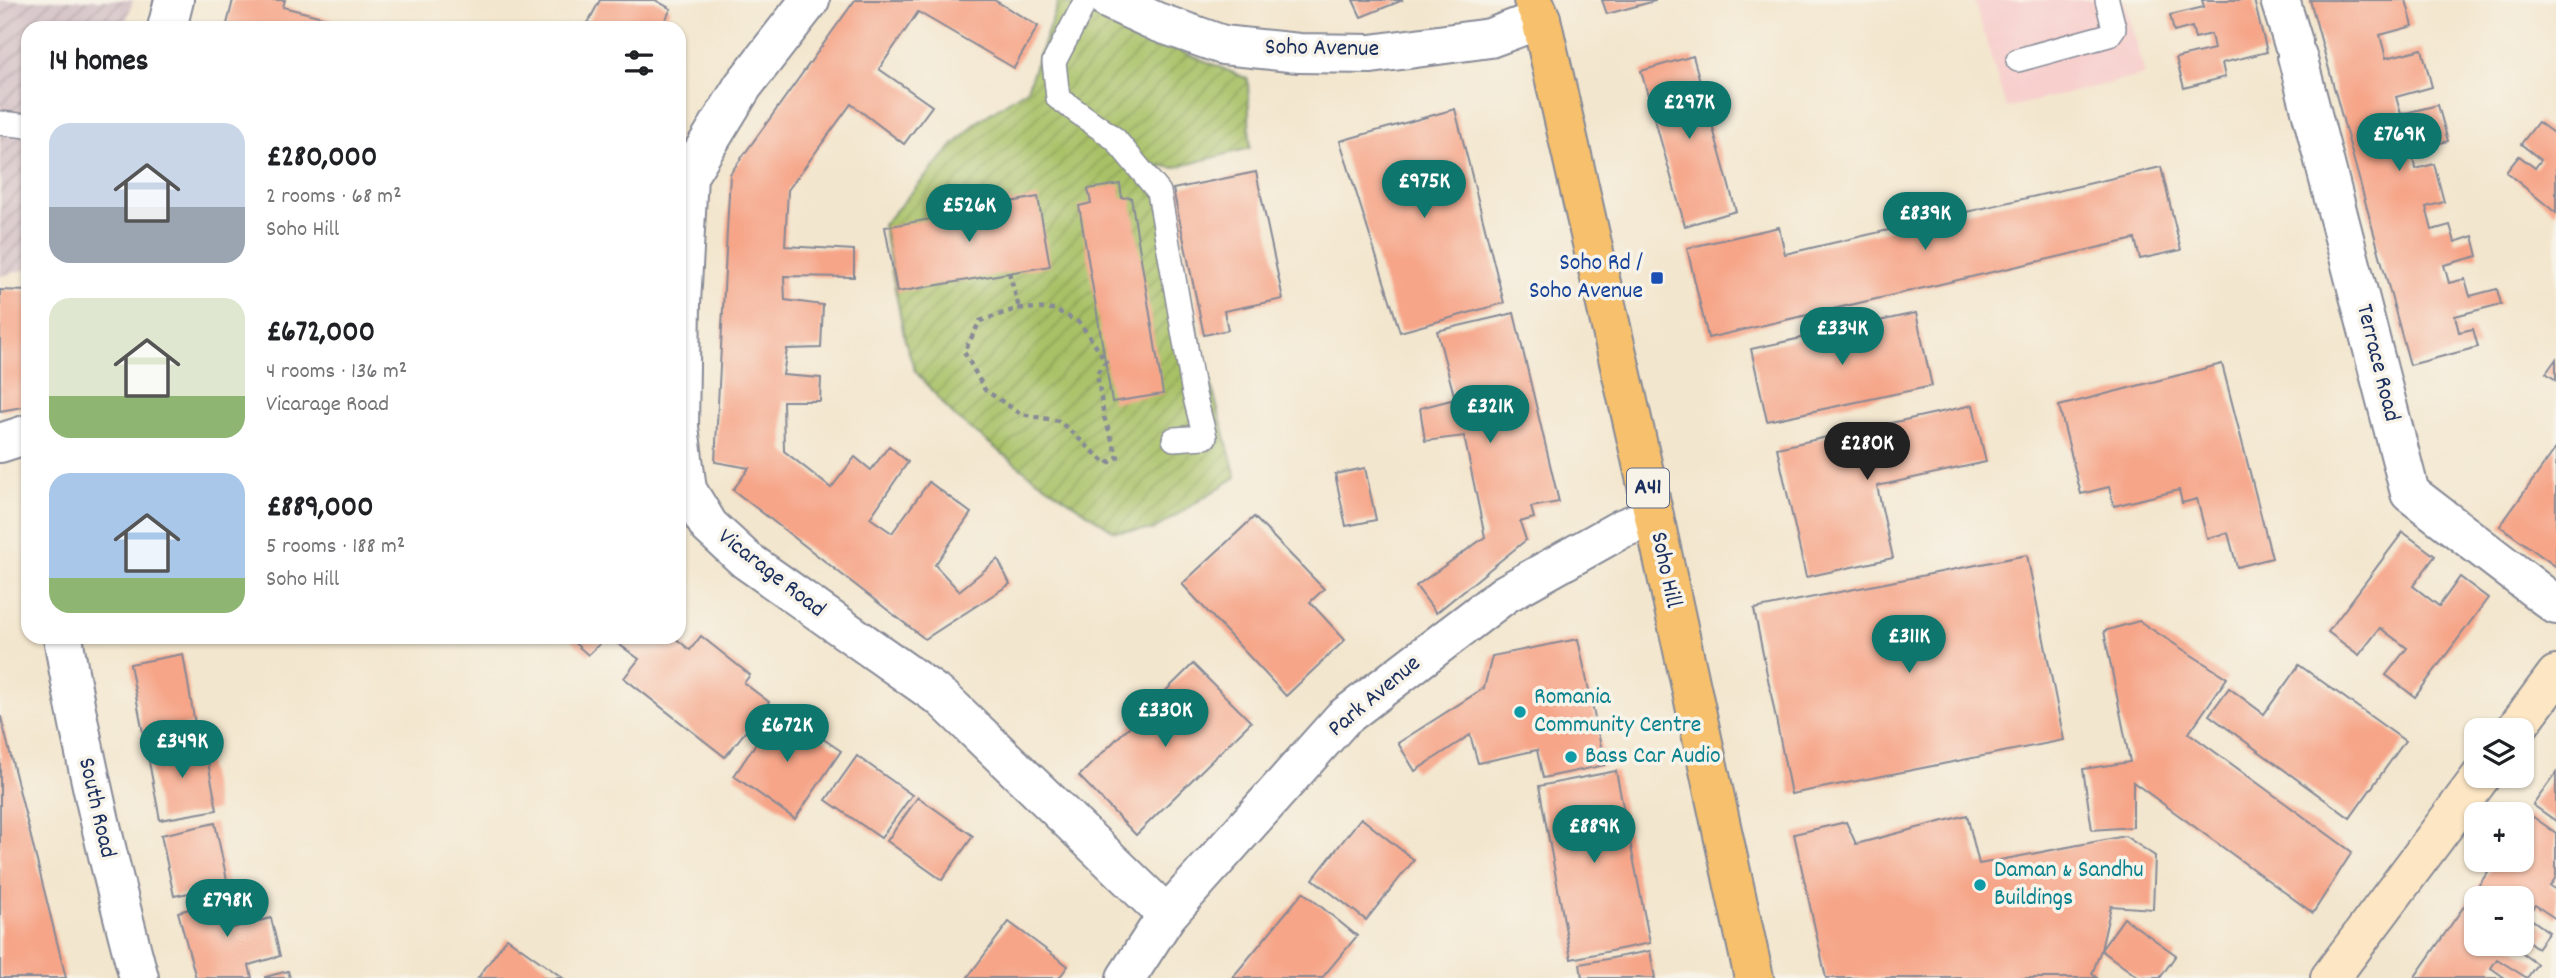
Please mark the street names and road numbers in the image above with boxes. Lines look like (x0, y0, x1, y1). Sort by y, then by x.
street label: Soho Avenue (1265, 31, 1379, 67)
street label: Terrace Road (2346, 301, 2408, 425)
road number: A41 (1627, 468, 1669, 508)
street label: Vicarage Road (710, 521, 832, 627)
street label: Soho Hill (1640, 529, 1690, 611)
street label: Park Avenue (1321, 648, 1429, 746)
street label: South Road (68, 755, 124, 861)

